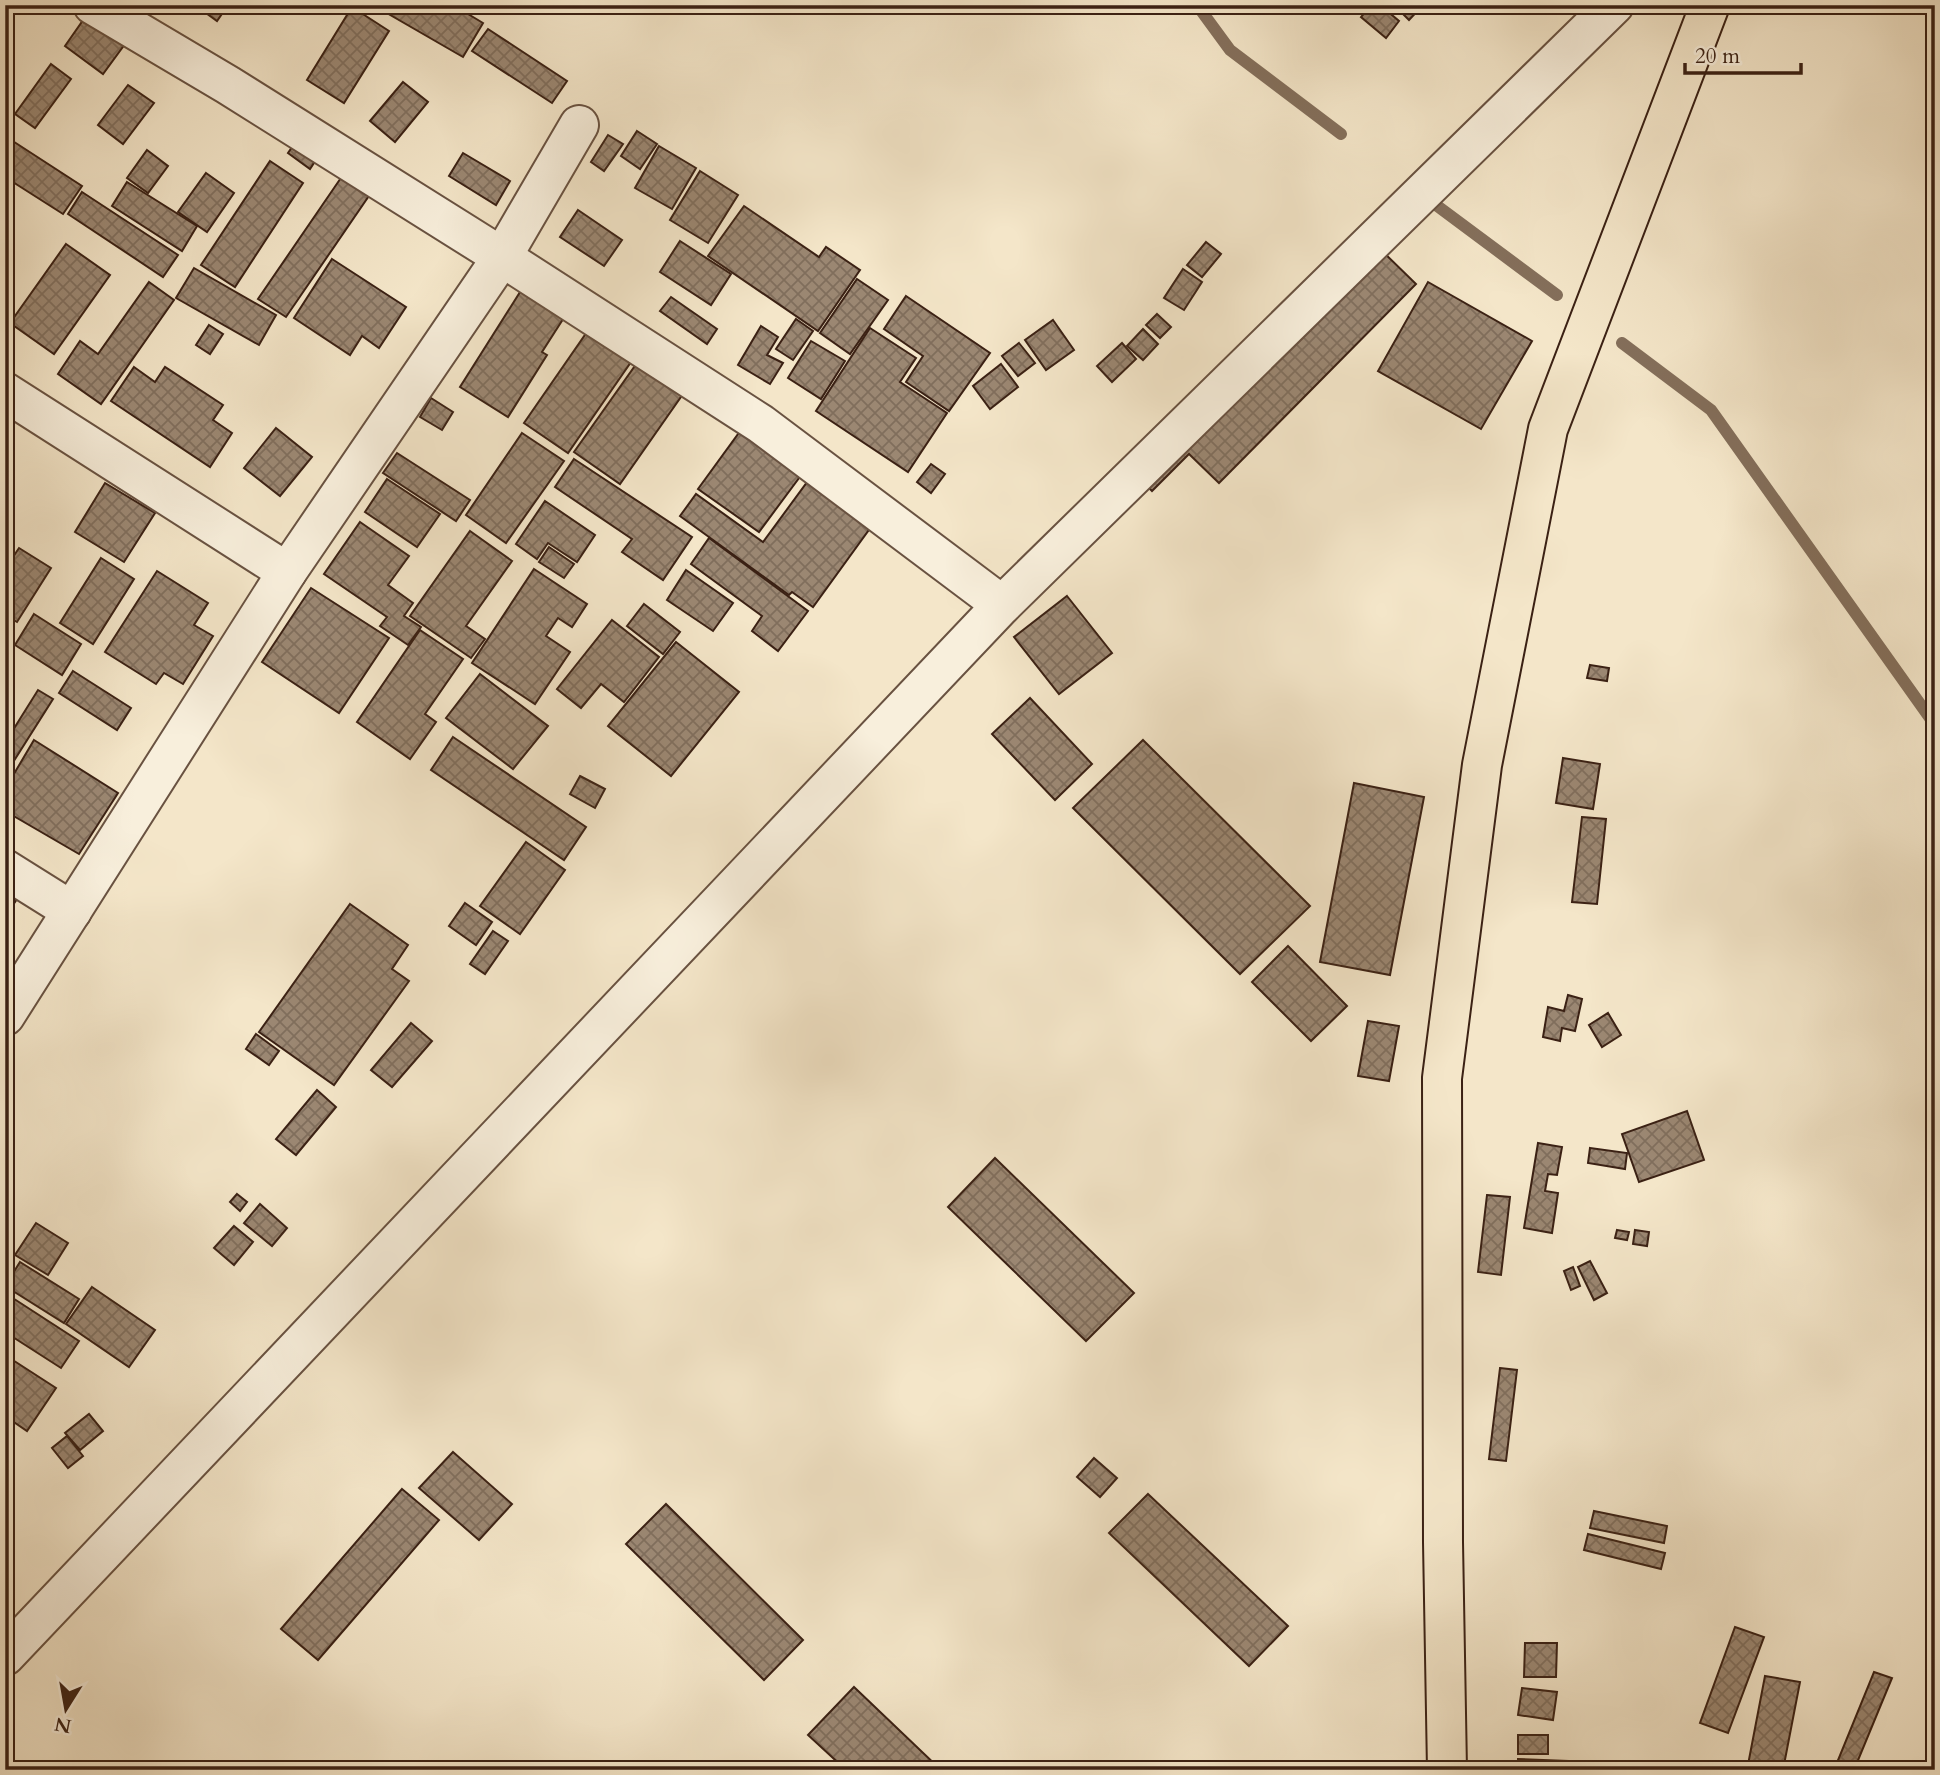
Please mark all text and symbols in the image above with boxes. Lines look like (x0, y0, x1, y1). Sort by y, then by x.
scale bar (1685, 32, 1800, 76)
text: 20 m (1695, 42, 1740, 71)
north arrow (32, 1674, 102, 1744)
text: N (52, 1710, 74, 1739)

